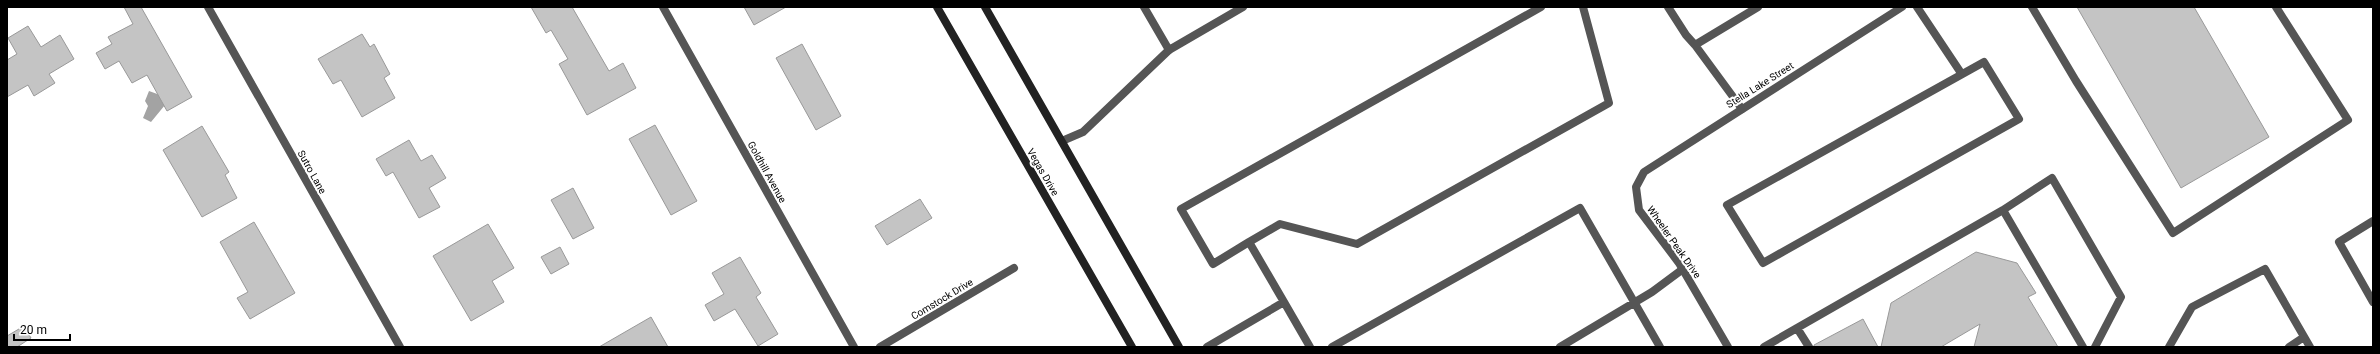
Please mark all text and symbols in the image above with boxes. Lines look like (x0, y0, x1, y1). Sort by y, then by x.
street label: Stella Lake Street (1724, 60, 1796, 110)
street label: Goldhill Avenue (746, 139, 788, 205)
street label: Vegas Drive (1025, 146, 1061, 198)
street label: Sutro Lane (296, 148, 328, 196)
street label: Wheeler Peak Drive (1645, 204, 1703, 280)
street label: Comstock Drive (909, 276, 975, 322)
scale bar (14, 316, 70, 342)
text: 20 m (20, 323, 47, 337)

